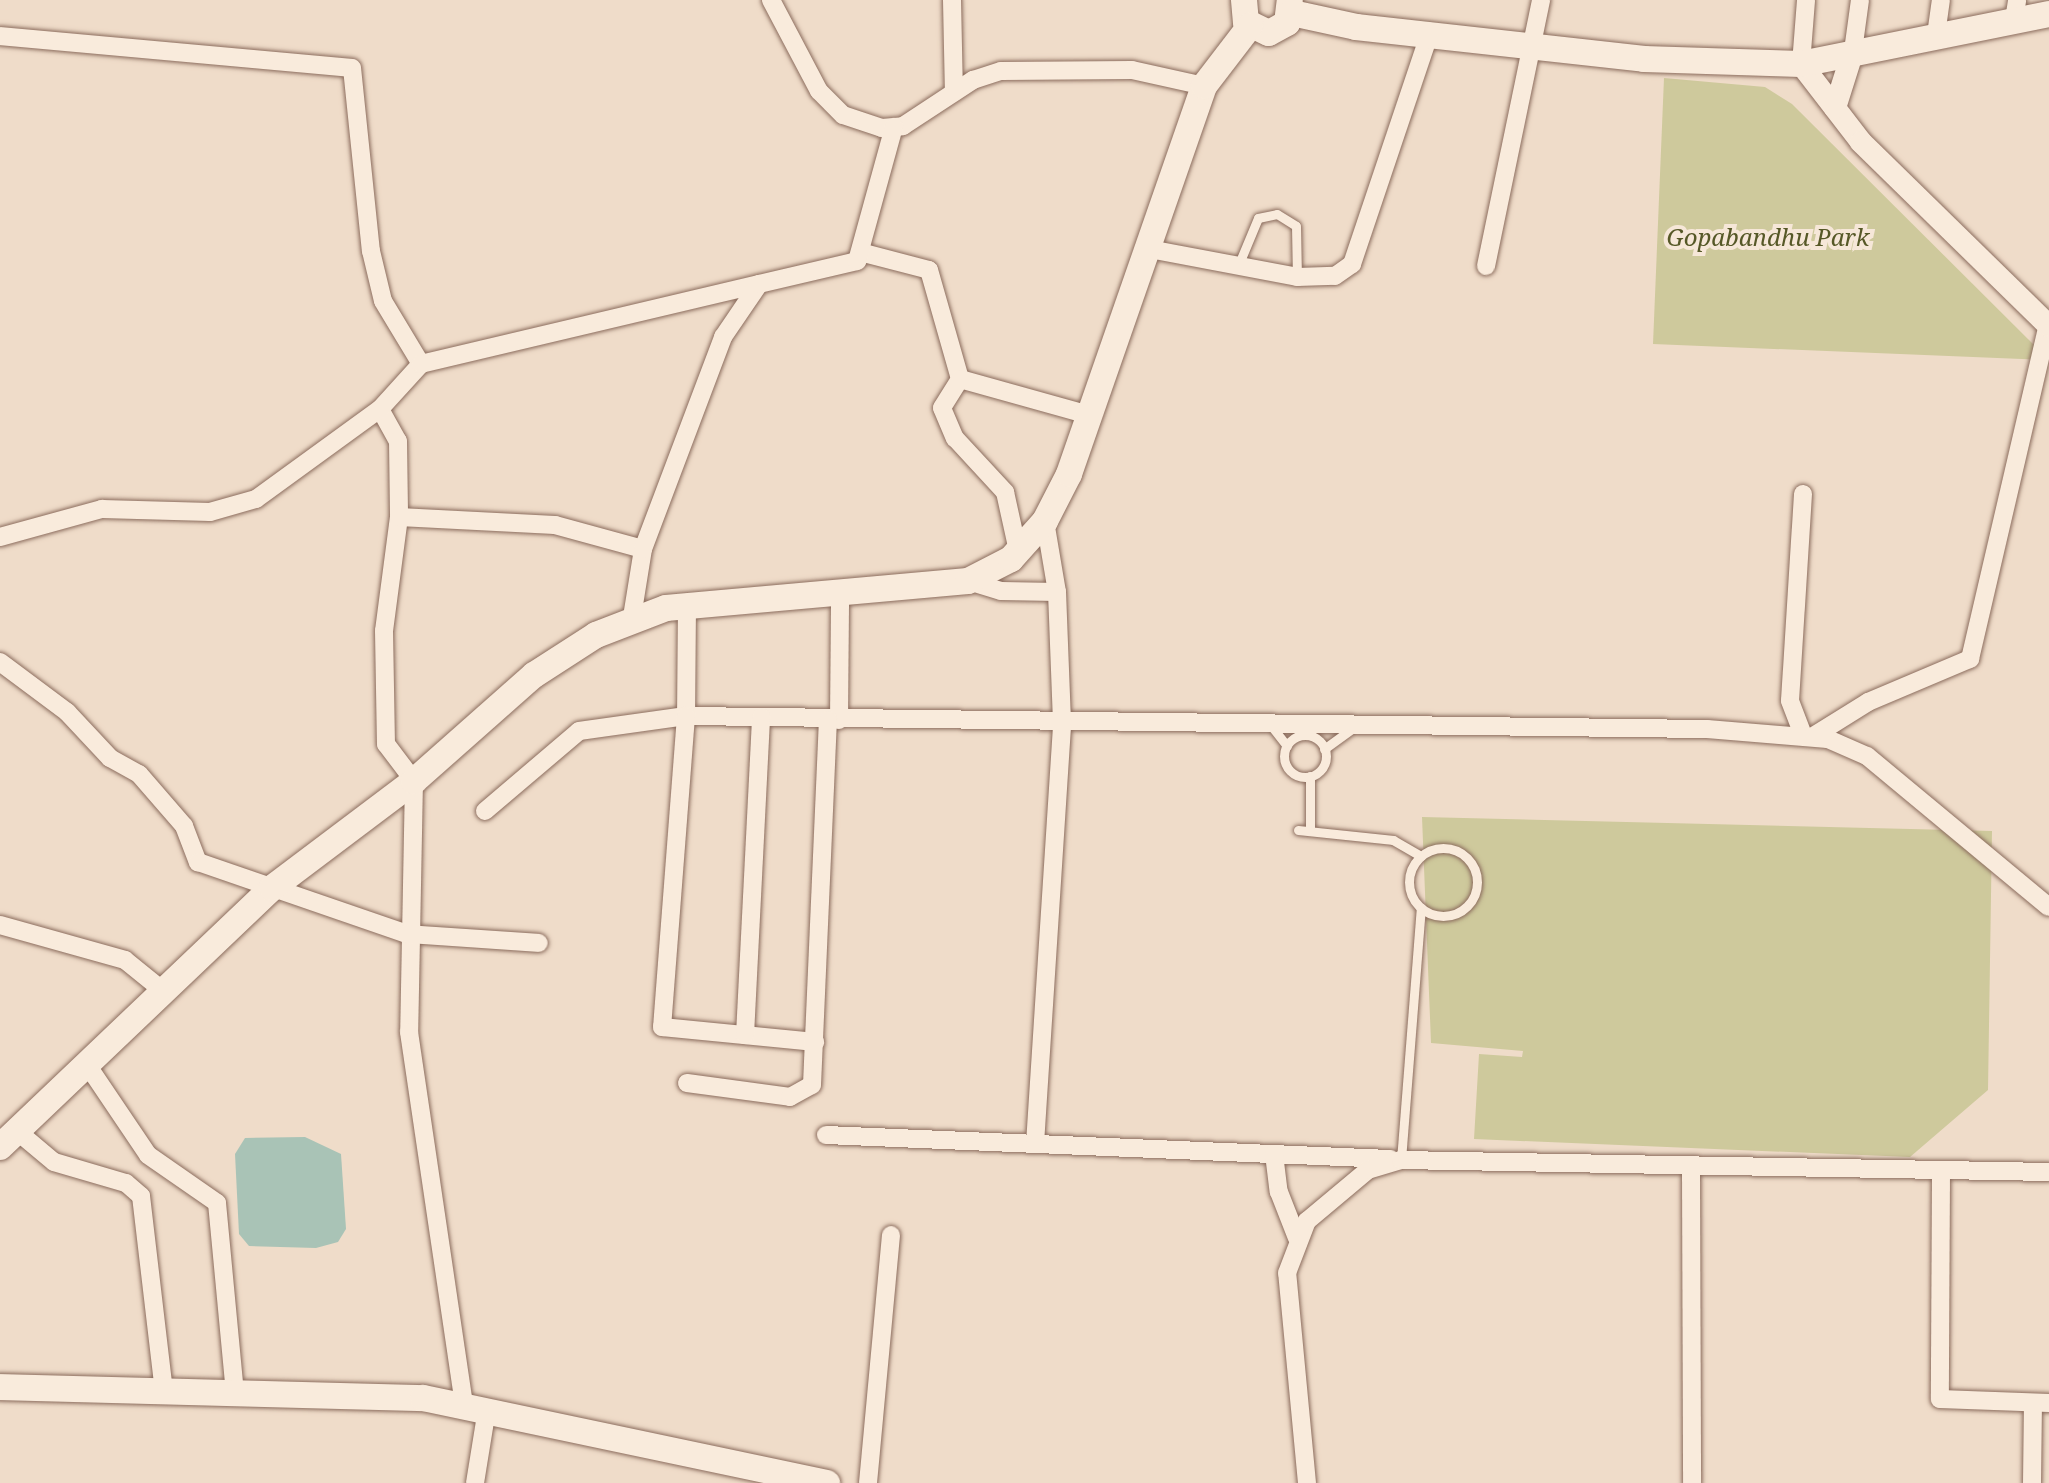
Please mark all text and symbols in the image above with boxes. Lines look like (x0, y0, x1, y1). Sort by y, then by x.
park label: Gopabandhu Park (1667, 223, 1869, 251)

